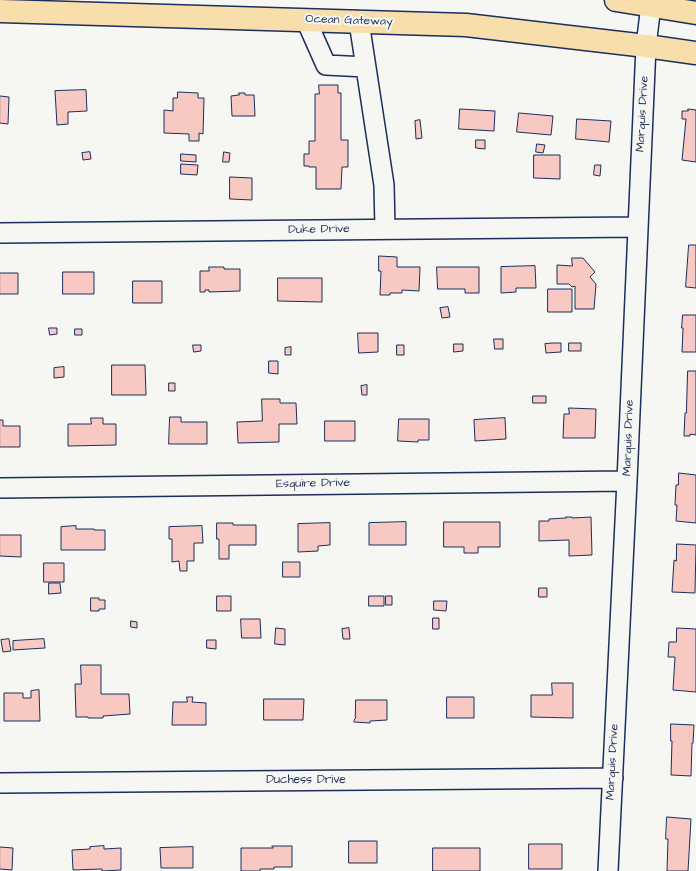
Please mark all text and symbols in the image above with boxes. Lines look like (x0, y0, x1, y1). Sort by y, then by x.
street label: Ocean Gateway (305, 12, 393, 30)
street label: Marquis Drive (634, 75, 652, 153)
street label: Duke Drive (288, 222, 350, 238)
street label: Marquis Drive (620, 400, 638, 476)
street label: Esquire Drive (276, 476, 350, 492)
street label: Marquis Drive (604, 723, 622, 801)
street label: Duchess Drive (266, 773, 346, 787)

